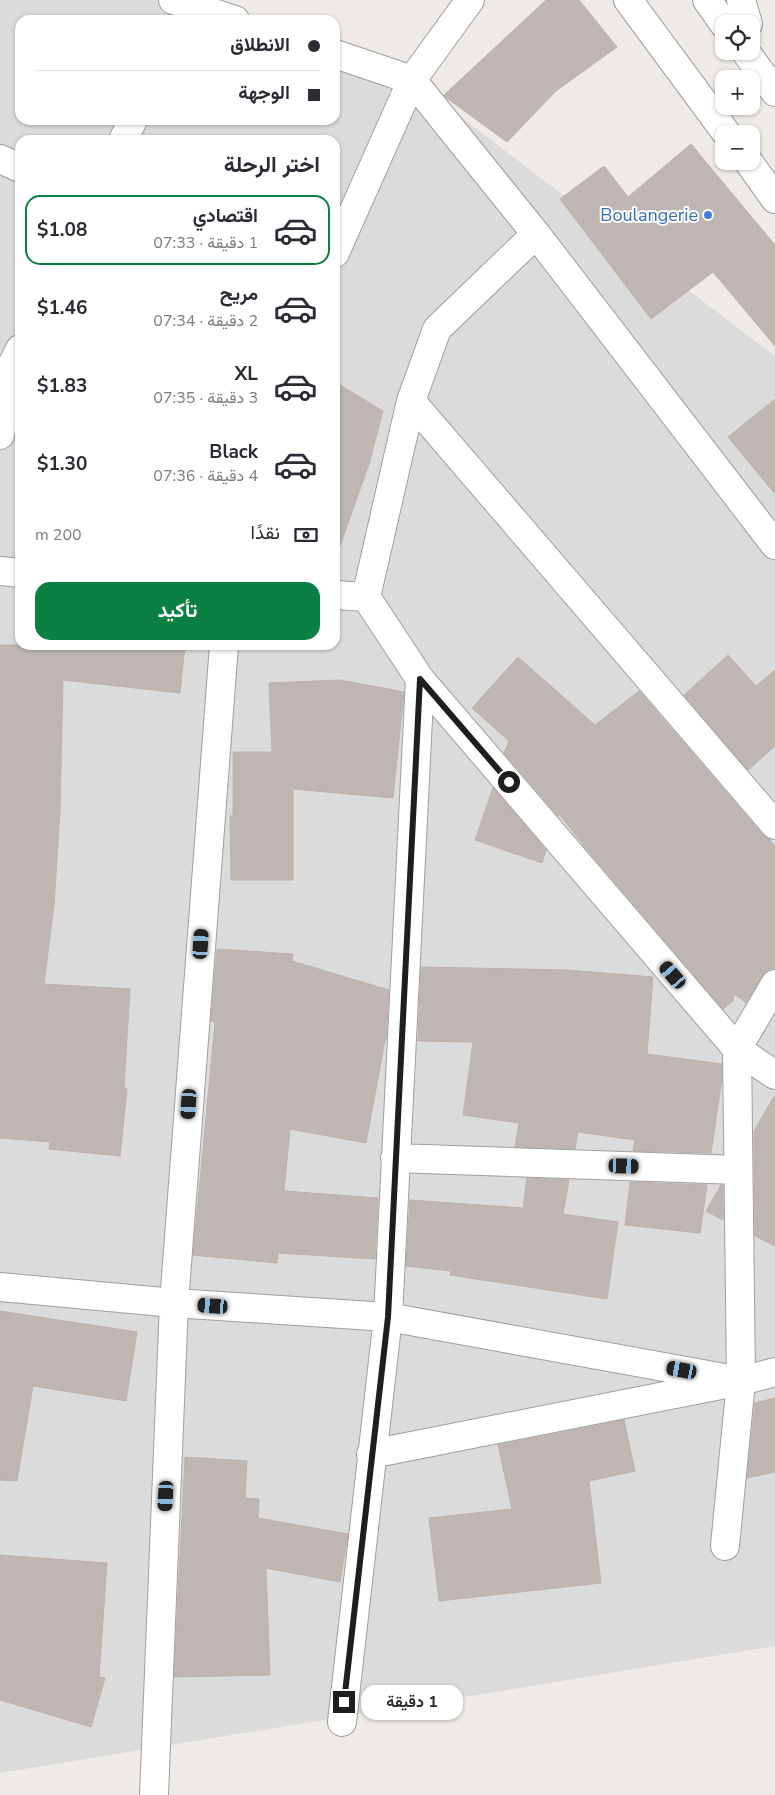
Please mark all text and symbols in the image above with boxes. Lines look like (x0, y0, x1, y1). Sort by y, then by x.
map controls (715, 15, 760, 170)
button: locate (715, 15, 760, 60)
text: الانطلاق (230, 32, 290, 58)
button: + (715, 70, 760, 115)
text: الوجهة (238, 80, 290, 106)
button: − (715, 125, 760, 170)
text: اختر الرحلة (224, 150, 320, 180)
text: اقتصادي (193, 203, 258, 229)
place label: Boulangerie (600, 203, 698, 227)
icon: car (273, 208, 318, 253)
marker: Boulangerie (702, 209, 714, 221)
text: $1.08 (37, 217, 87, 243)
text: 1 دقيقة · 07:33 (153, 232, 258, 254)
text: مريح (220, 281, 258, 307)
icon: car (273, 286, 318, 331)
text: $1.46 (37, 295, 87, 321)
text: 2 دقيقة · 07:34 (153, 310, 258, 332)
text: XL (235, 361, 258, 387)
icon: car (273, 364, 318, 409)
text: $1.83 (37, 373, 87, 399)
text: 3 دقيقة · 07:35 (153, 387, 258, 409)
text: Black (209, 439, 258, 465)
icon: car (273, 442, 318, 487)
text: $1.30 (37, 451, 87, 477)
text: 4 دقيقة · 07:36 (153, 465, 258, 487)
text: نقدًا (251, 520, 280, 546)
icon: cash (292, 521, 320, 549)
text: 200 m (35, 524, 82, 546)
button: تأكيد (35, 582, 320, 640)
route start (498, 771, 520, 793)
car (192, 929, 209, 959)
car (657, 959, 688, 991)
car (180, 1089, 197, 1119)
car (608, 1158, 639, 1174)
car (197, 1297, 228, 1315)
car (665, 1360, 698, 1380)
car (157, 1481, 174, 1511)
callout: 1 دقيقة (362, 1684, 464, 1720)
route end (333, 1691, 355, 1713)
text: 1 دقيقة (386, 1691, 438, 1713)

